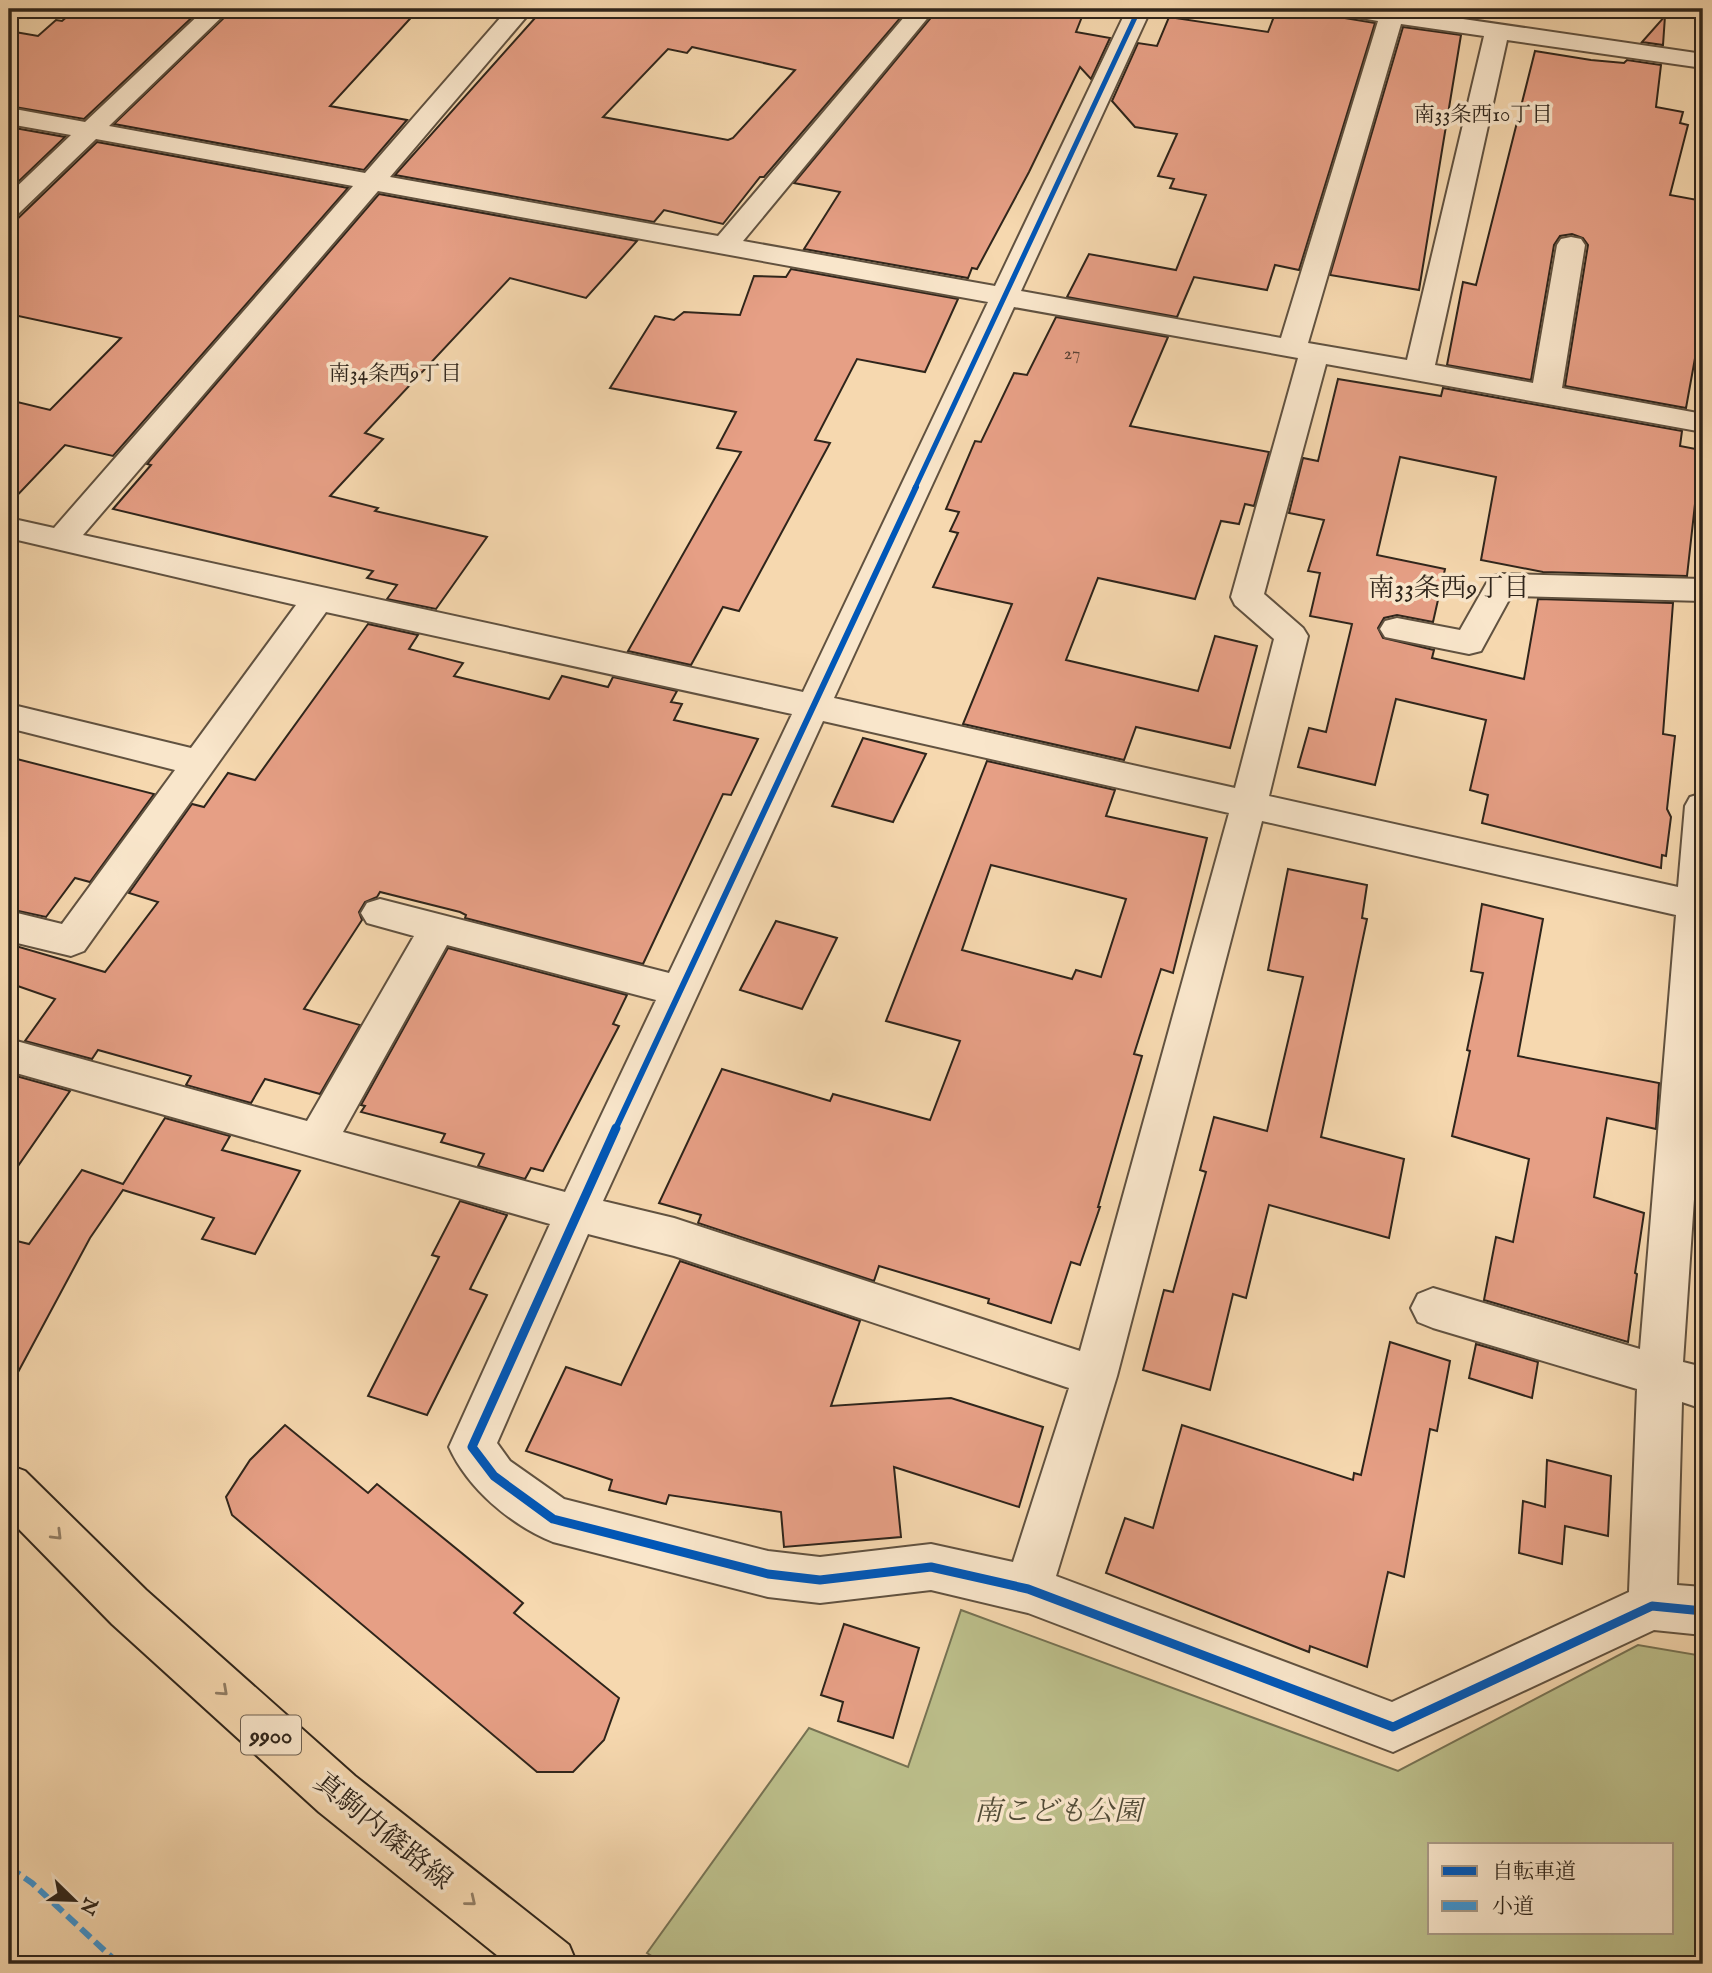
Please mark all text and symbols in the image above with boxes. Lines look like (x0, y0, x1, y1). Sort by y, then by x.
district label: 南33条西10丁目 (1414, 102, 1552, 129)
house number: 27 (1064, 343, 1080, 366)
district label: 南34条西9丁目 (329, 361, 461, 388)
district label: 南33条西9丁目 (1369, 572, 1529, 605)
one-way arrow (49, 1527, 62, 1540)
one-way arrow (214, 1683, 227, 1695)
road number: 9900 (241, 1716, 301, 1754)
street label: 真駒内篠路線 (306, 1765, 459, 1898)
park label: 南こども公園 (974, 1795, 1146, 1830)
legend (1428, 1843, 1674, 1934)
text: 自転車道 (1492, 1859, 1576, 1886)
north arrow (38, 1864, 108, 1934)
text: N (73, 1893, 102, 1919)
one-way arrow (463, 1893, 476, 1905)
text: 小道 (1492, 1894, 1534, 1921)

